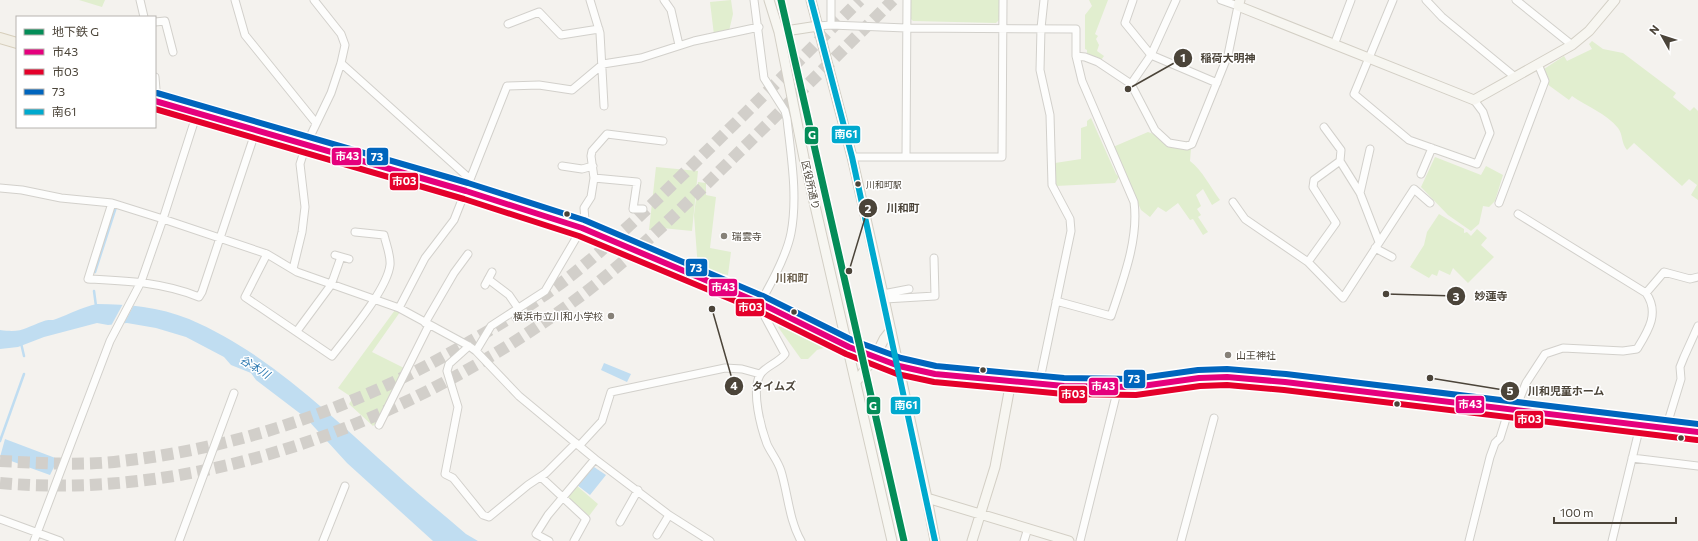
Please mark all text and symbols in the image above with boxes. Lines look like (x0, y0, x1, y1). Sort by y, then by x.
legend (16, 16, 156, 128)
north arrow (1642, 16, 1682, 56)
text: N (1646, 22, 1661, 37)
text: 地下鉄 G (52, 24, 99, 38)
text: 市43 (52, 44, 78, 58)
callout: 稲荷大明神 (1173, 47, 1264, 70)
text: 1 (1180, 50, 1186, 64)
text: 稲荷大明神 (1201, 51, 1256, 64)
text: 市03 (52, 64, 79, 78)
text: 73 (52, 84, 65, 98)
text: 南61 (52, 104, 76, 118)
line badge: 南61 (831, 125, 861, 144)
line badge: G (804, 126, 819, 145)
text: 南61 (835, 127, 857, 140)
text: G (808, 128, 816, 141)
line badge: 市43 (331, 147, 362, 166)
line badge: 73 (366, 147, 389, 166)
text: 市43 (335, 149, 359, 162)
text: 73 (371, 150, 383, 163)
street label: 区役所通り (800, 159, 822, 211)
line badge: 市03 (389, 172, 419, 191)
text: 市03 (392, 174, 416, 187)
marker: 川和町駅 (853, 179, 863, 189)
place label: 川和町駅 (866, 179, 902, 190)
callout: 川和町 (858, 197, 927, 220)
text: 2 (865, 201, 872, 215)
text: 川和町 (887, 201, 920, 214)
unlabelled marker (562, 209, 572, 219)
place label: 瑞雲寺 (732, 230, 762, 242)
marker: 瑞雲寺 (719, 231, 729, 241)
line badge: 73 (685, 258, 708, 277)
text: 73 (690, 261, 702, 274)
district label: 川和町 (776, 271, 809, 284)
line badge: 市43 (708, 278, 738, 297)
text: 市43 (711, 280, 735, 293)
callout: 妙蓮寺 (1446, 285, 1515, 308)
text: 3 (1453, 289, 1460, 303)
text: 妙蓮寺 (1475, 289, 1508, 302)
line badge: 市03 (735, 298, 765, 317)
text: 市03 (738, 300, 762, 313)
unlabelled marker (789, 307, 799, 317)
place label: 横浜市立川和小学校 (513, 310, 603, 322)
marker: 横浜市立川和小学校 (606, 311, 616, 321)
place label: 山王神社 (1236, 349, 1276, 361)
marker: 山王神社 (1223, 350, 1233, 360)
water label: 谷本川 (238, 352, 274, 381)
unlabelled marker (978, 365, 988, 375)
line badge: 73 (1123, 369, 1146, 389)
text: 73 (1128, 372, 1140, 385)
callout: タイムズ (724, 374, 804, 397)
line badge: 市43 (1088, 377, 1119, 396)
text: 4 (730, 378, 738, 392)
text: タイムズ (752, 379, 796, 392)
text: 市43 (1091, 379, 1115, 392)
callout: 川和児童ホーム (1500, 379, 1613, 402)
text: 5 (1507, 383, 1514, 397)
text: 川和児童ホーム (1528, 384, 1604, 397)
line badge: 市03 (1058, 385, 1088, 404)
text: 市03 (1061, 387, 1085, 400)
line badge: 市43 (1455, 395, 1485, 414)
line badge: G (866, 396, 881, 415)
line badge: 南61 (890, 396, 921, 415)
text: 市43 (1458, 397, 1482, 410)
text: 南61 (895, 398, 917, 411)
text: G (869, 399, 877, 412)
unlabelled marker (1392, 399, 1402, 409)
line badge: 市03 (1514, 410, 1544, 429)
text: 市03 (1517, 412, 1541, 425)
unlabelled marker (1676, 433, 1686, 443)
scale bar (1554, 499, 1676, 525)
text: 100 m (1560, 505, 1594, 519)

